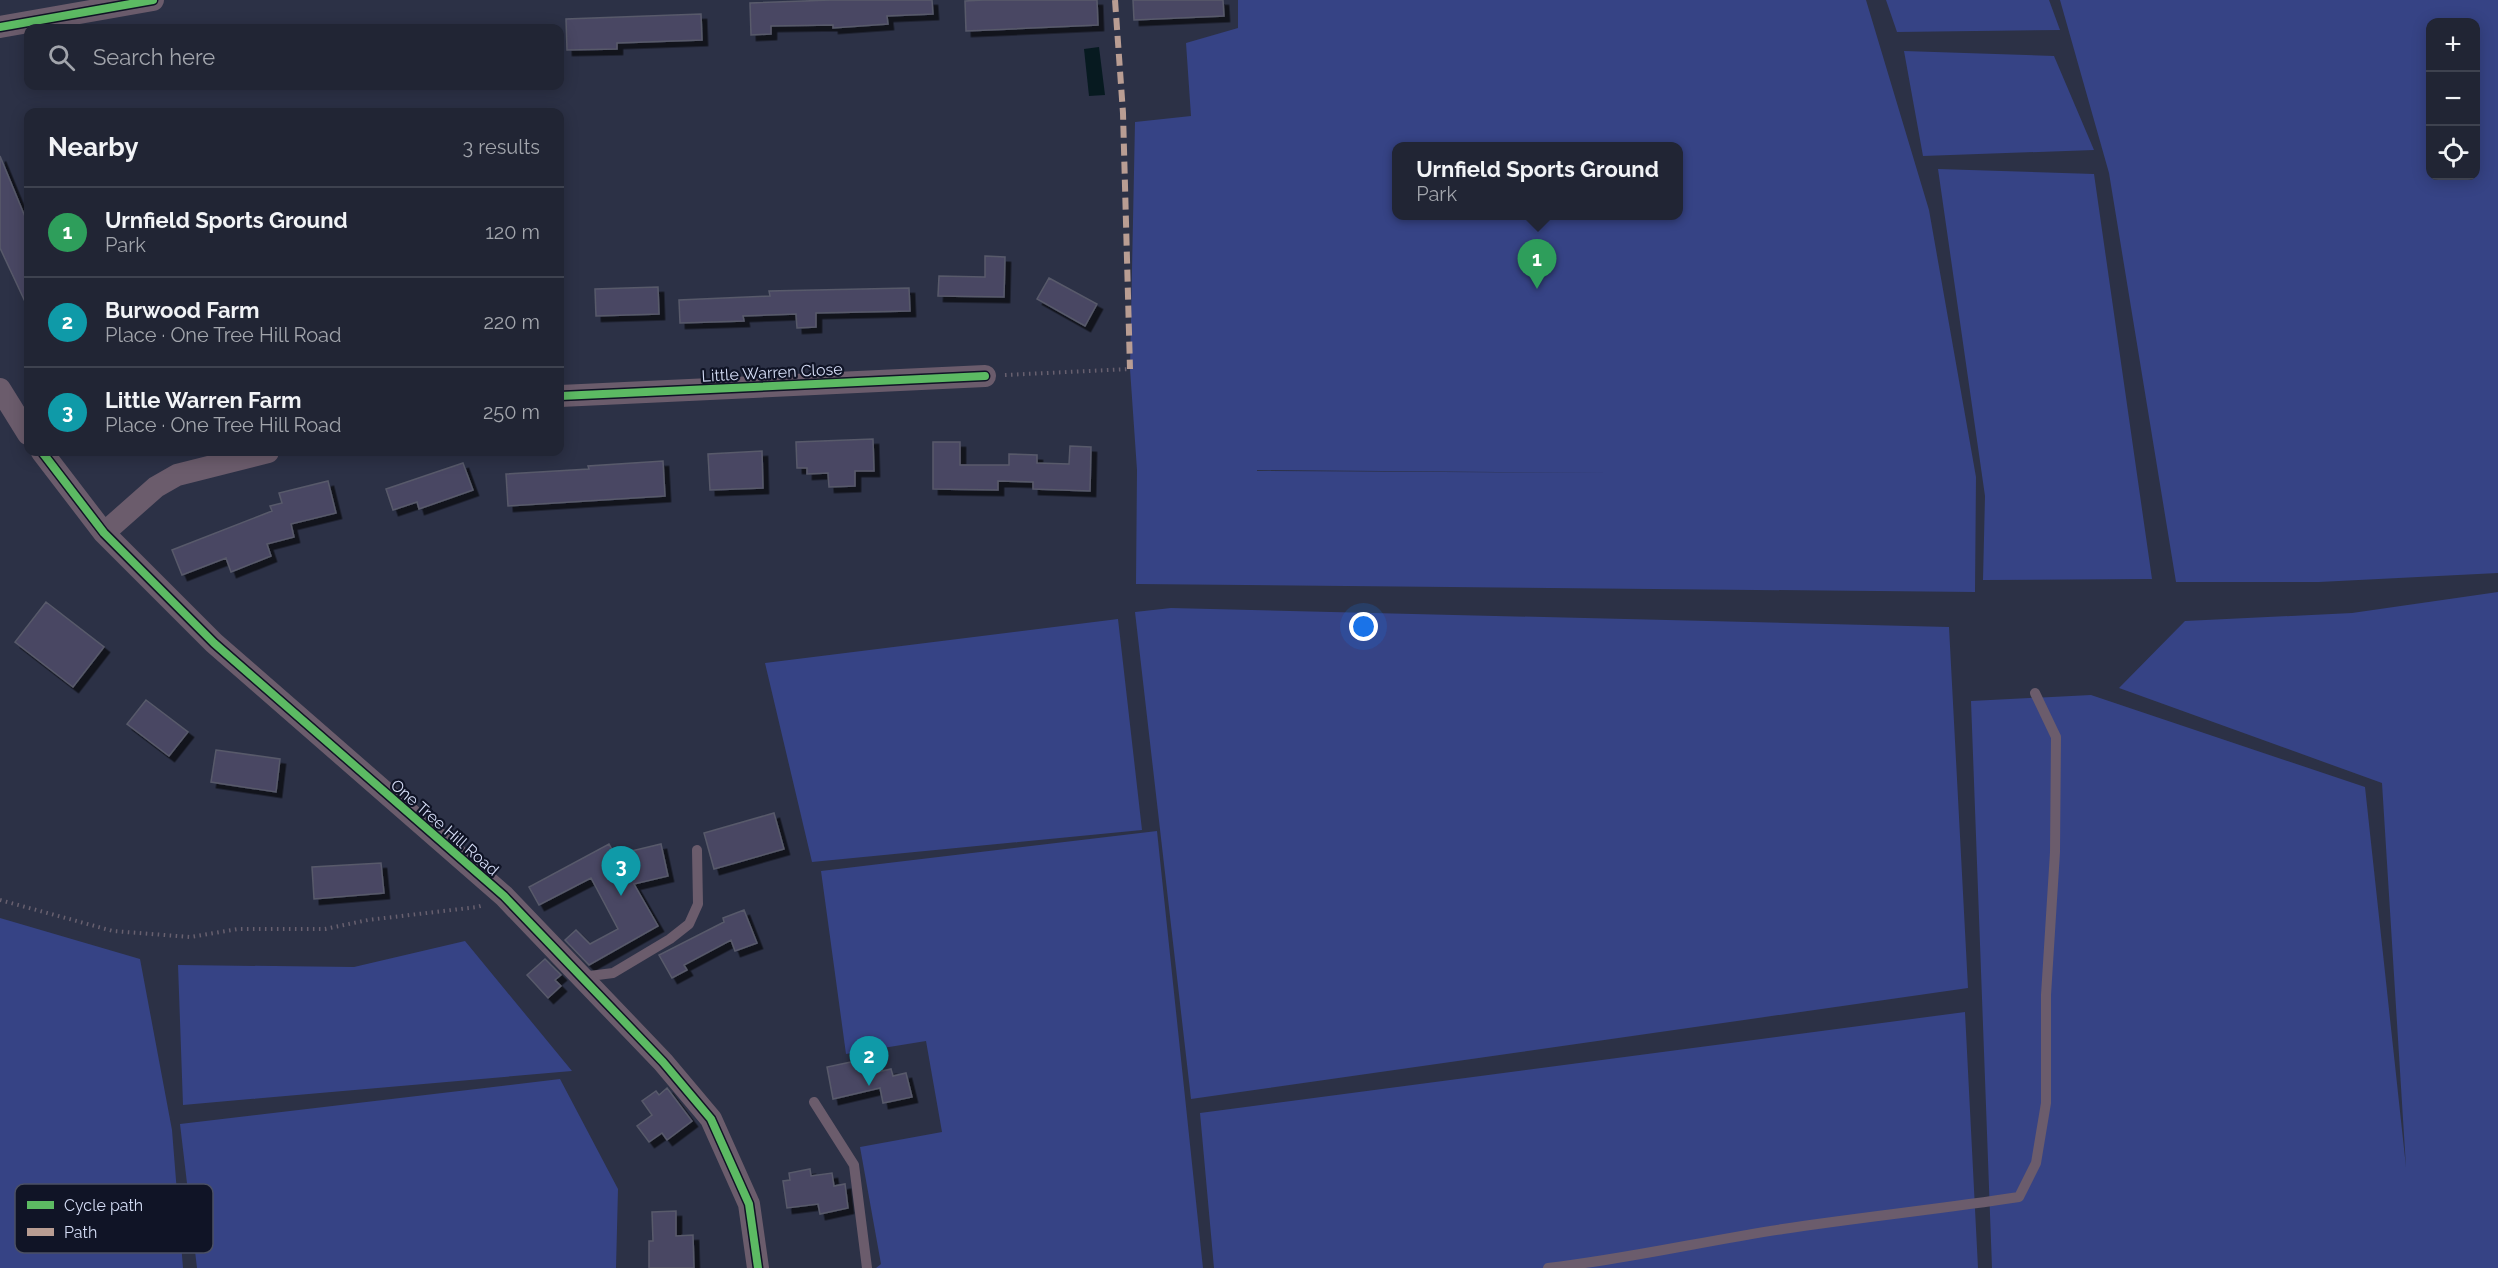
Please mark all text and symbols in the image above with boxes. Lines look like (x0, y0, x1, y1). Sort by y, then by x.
map controls (2426, 18, 2480, 180)
button: + (2426, 18, 2480, 72)
search box (24, 24, 564, 90)
icon: search (45, 41, 78, 74)
text: Search here (93, 44, 215, 70)
button: − (2426, 72, 2480, 126)
button: locate (2426, 126, 2480, 180)
text: Nearby (48, 132, 138, 162)
text: 3 results (462, 135, 540, 159)
popup (1392, 142, 1683, 220)
text: Urnfield Sports Ground (1416, 156, 1659, 182)
text: Park (1416, 182, 1457, 206)
text: Urnfield Sports Ground (105, 207, 348, 233)
text: 1 (63, 220, 72, 244)
text: 120 m (485, 220, 540, 244)
text: Park (105, 233, 146, 257)
pin: 1 (1518, 240, 1556, 289)
text: Burwood Farm (105, 297, 260, 323)
text: 2 (62, 310, 73, 334)
text: 220 m (483, 310, 540, 334)
text: Place · One Tree Hill Road (105, 323, 341, 347)
street label: Little Warren Close (701, 359, 843, 386)
text: Little Warren Farm (105, 387, 301, 413)
text: 3 (62, 400, 73, 424)
text: 250 m (483, 400, 540, 424)
text: Place · One Tree Hill Road (105, 413, 341, 437)
your location (1349, 612, 1378, 641)
street label: One Tree Hill Road (387, 775, 503, 879)
pin: 3 (602, 846, 640, 896)
pin: 2 (850, 1036, 888, 1086)
legend (15, 1184, 213, 1253)
text: Cycle path (64, 1196, 143, 1215)
text: Path (64, 1223, 97, 1242)

